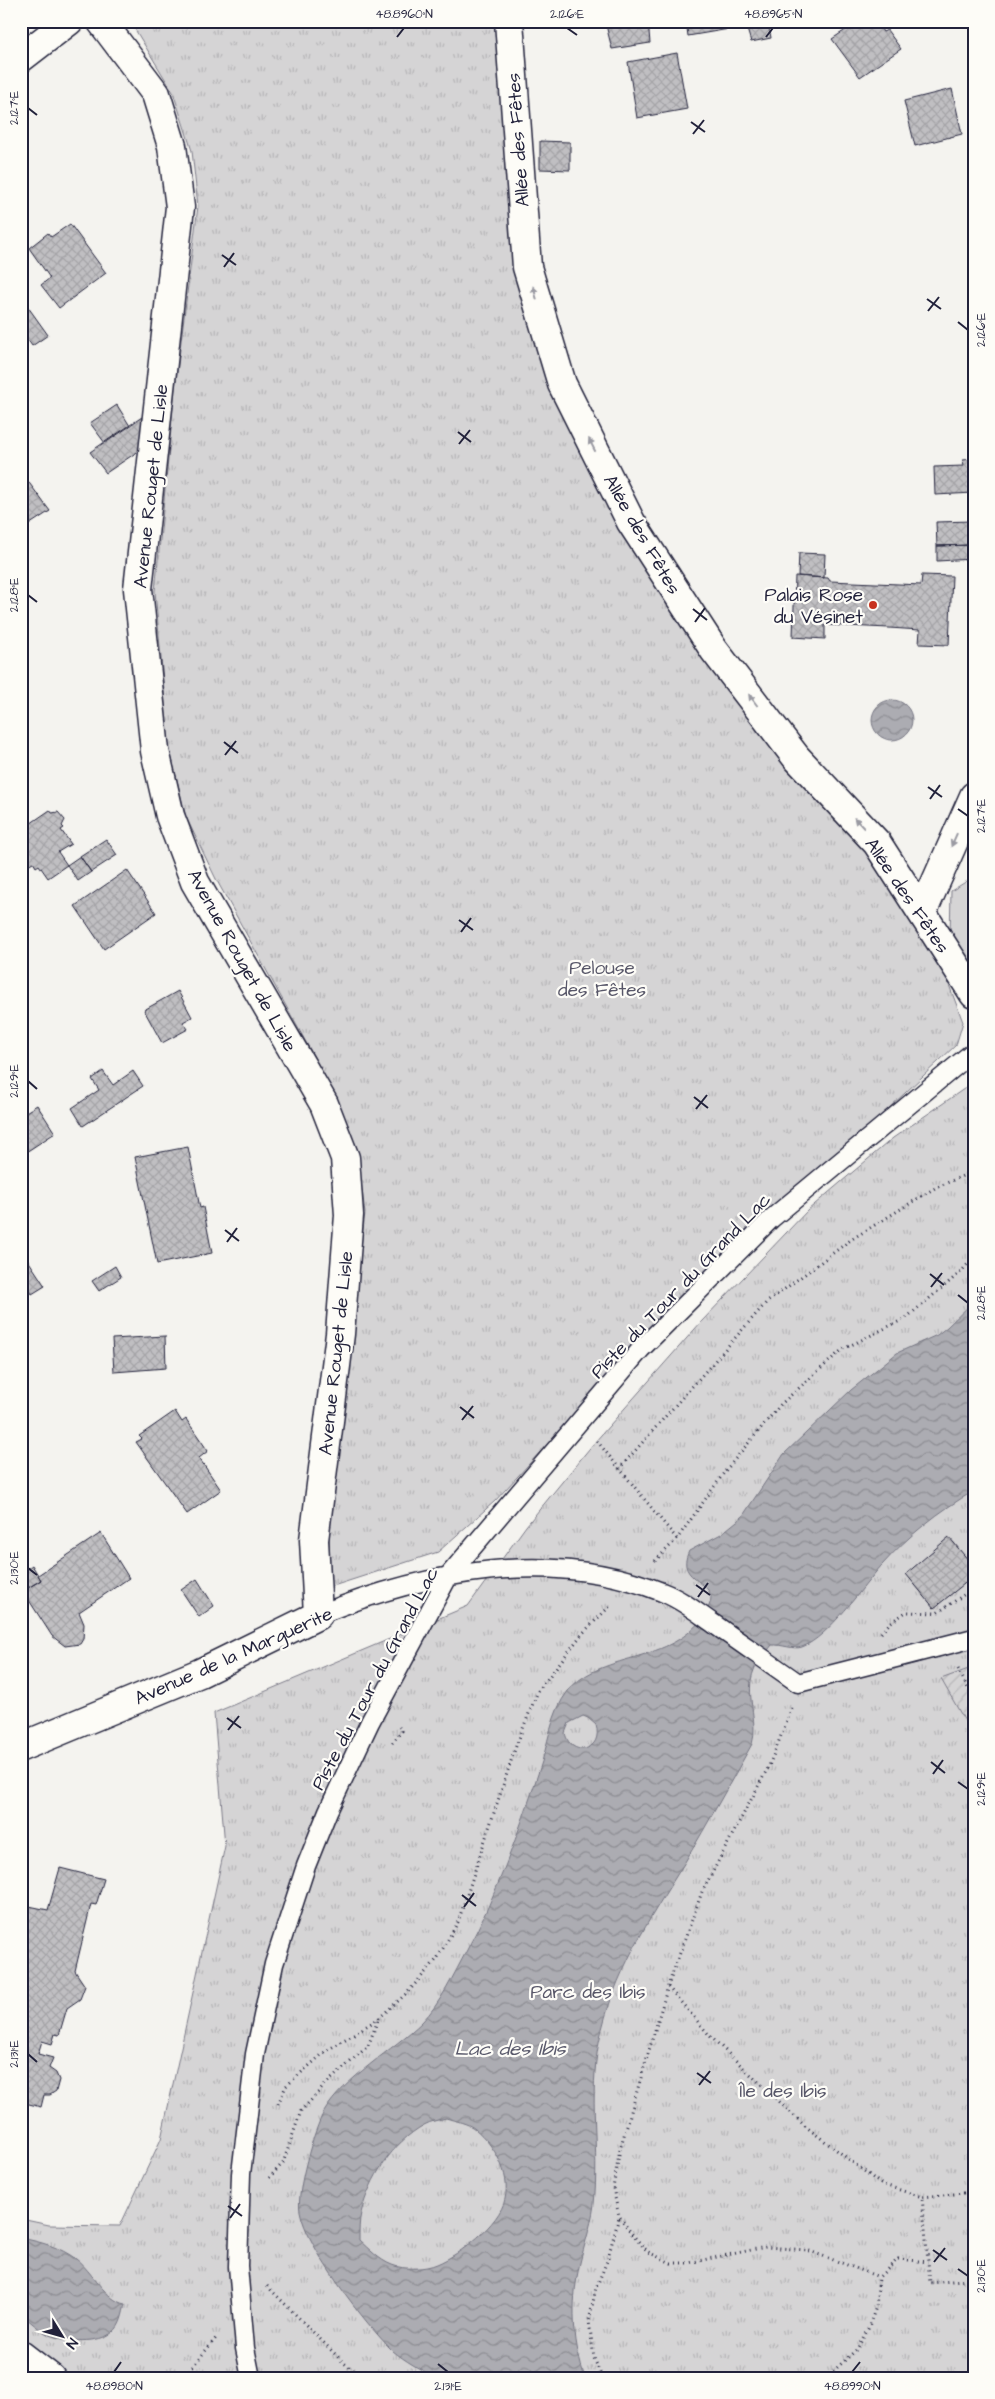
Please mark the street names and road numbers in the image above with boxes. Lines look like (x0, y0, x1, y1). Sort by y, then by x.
street label: Allée des Fêtes (500, 72, 537, 208)
street label: Avenue Rouget de Lisle (127, 383, 177, 590)
street label: Allée des Fêtes (596, 470, 687, 600)
street label: Allée des Fêtes (858, 833, 956, 959)
street label: Avenue Rouget de Lisle (179, 865, 303, 1057)
street label: Piste du Tour du Grand Lac (585, 1187, 777, 1385)
street label: Avenue Rouget de Lisle (312, 1250, 362, 1457)
street label: Piste du Tour du Grand Lac (305, 1562, 446, 1795)
street label: Avenue de la Marguerite (130, 1600, 337, 1713)

